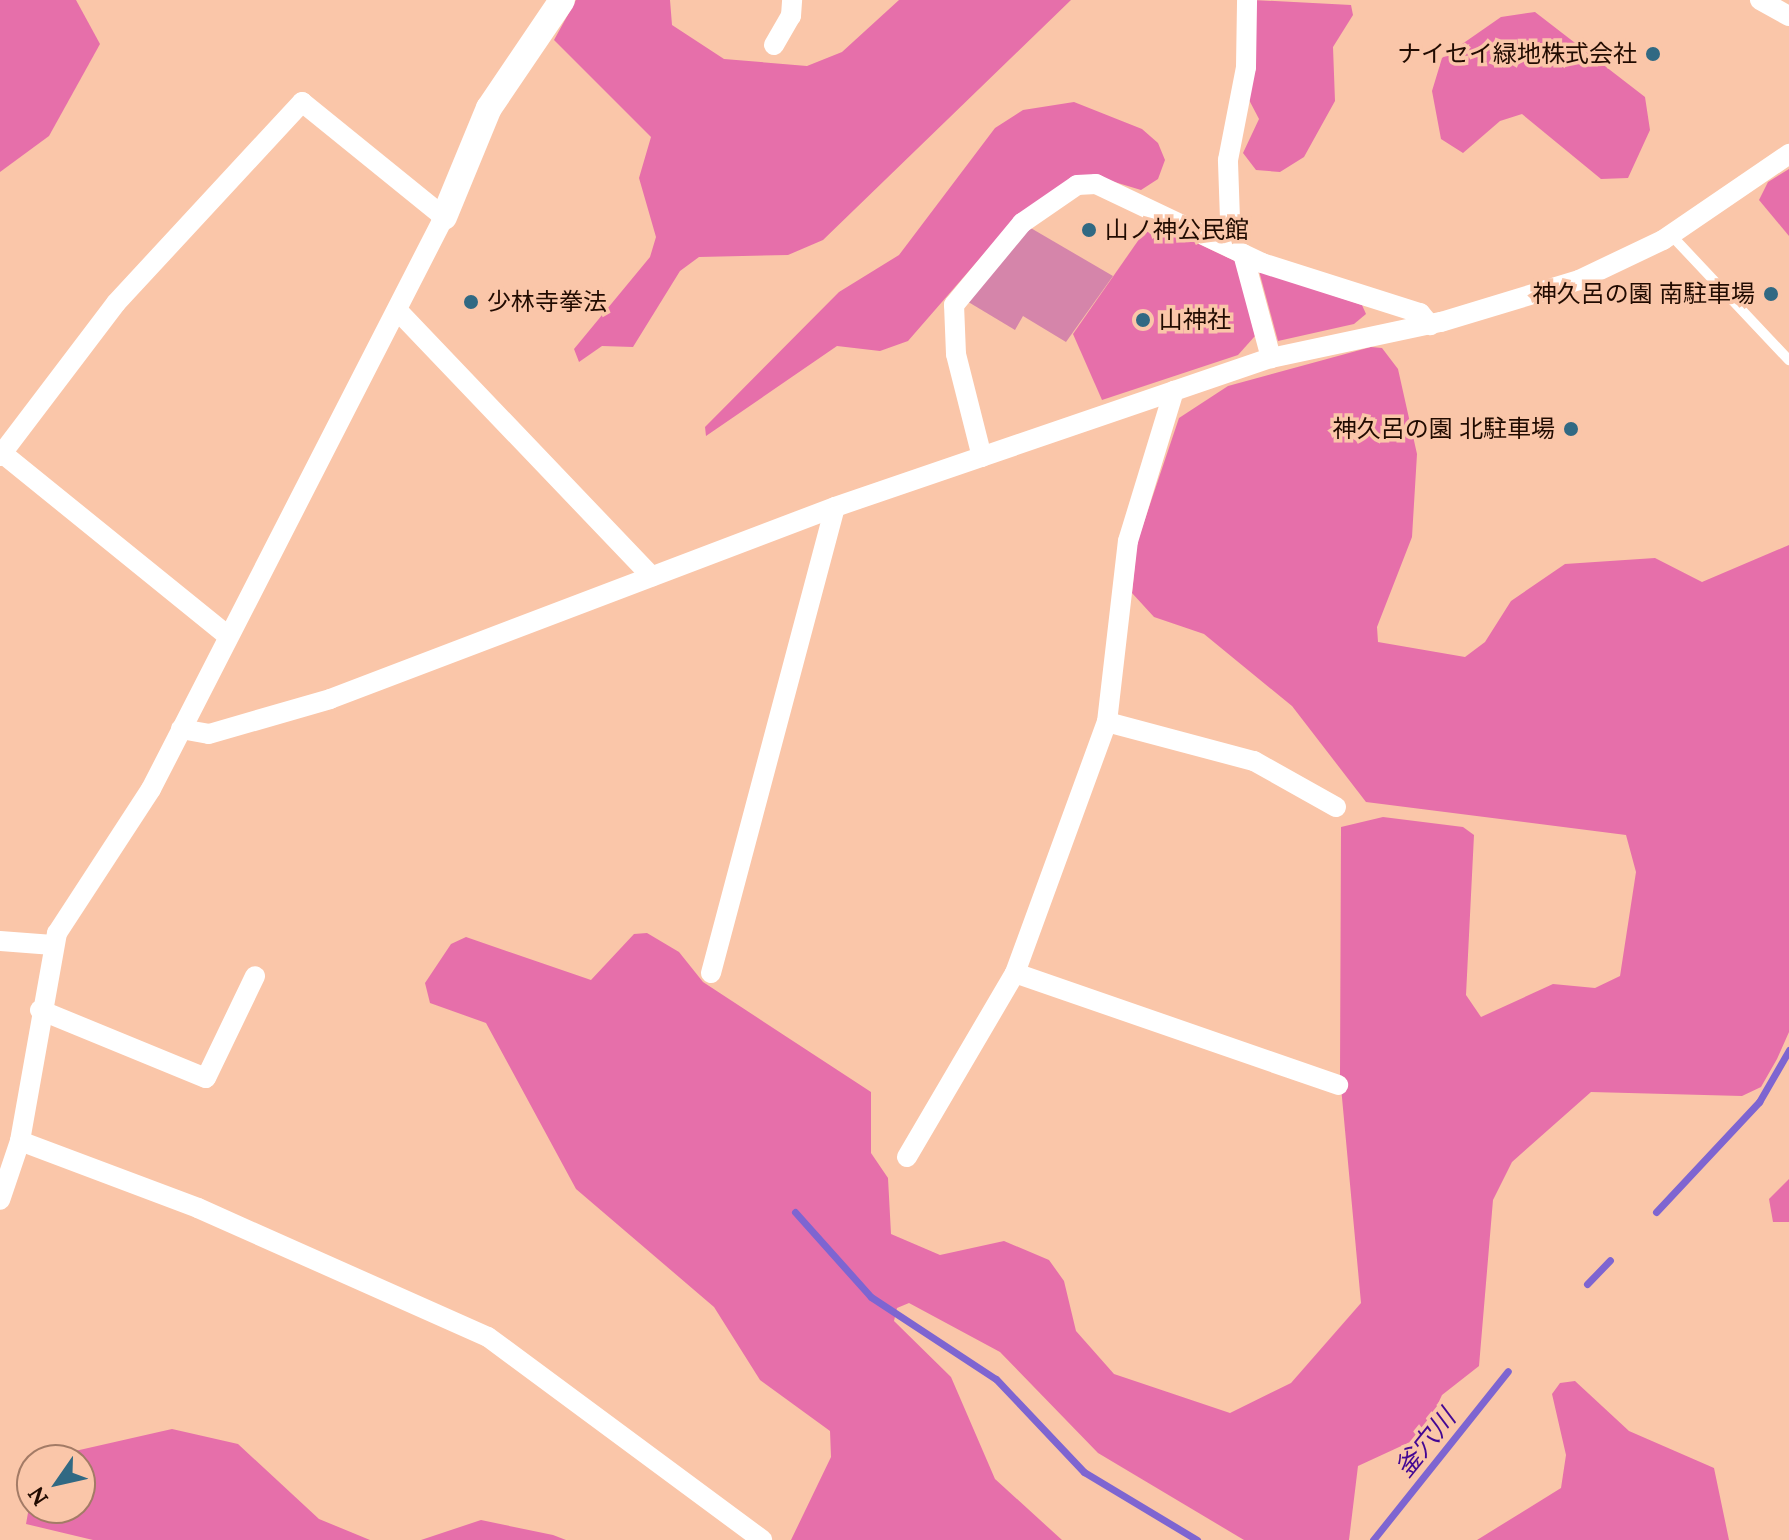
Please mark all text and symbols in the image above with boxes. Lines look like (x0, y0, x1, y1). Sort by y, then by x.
place label: ナイセイ緑地株式会社 (1397, 40, 1637, 68)
marker: ナイセイ緑地株式会社 (1644, 45, 1662, 63)
place label: 山ノ神公民館 (1105, 216, 1249, 244)
marker: 山ノ神公民館 (1080, 221, 1098, 239)
place label: 神久呂の園 南駐車場 (1533, 280, 1755, 308)
marker: 神久呂の園 南駐車場 (1762, 285, 1780, 303)
place label: 少林寺拳法 (487, 288, 607, 316)
marker: 少林寺拳法 (462, 293, 480, 311)
place label: 山神社 (1159, 306, 1231, 334)
marker: 山神社 (1134, 311, 1152, 329)
place label: 神久呂の園 北駐車場 (1333, 415, 1555, 443)
marker: 神久呂の園 北駐車場 (1562, 420, 1580, 438)
water label: 釜穴川 (1388, 1403, 1462, 1483)
north arrow (16, 1444, 96, 1524)
text: N (21, 1481, 54, 1511)

